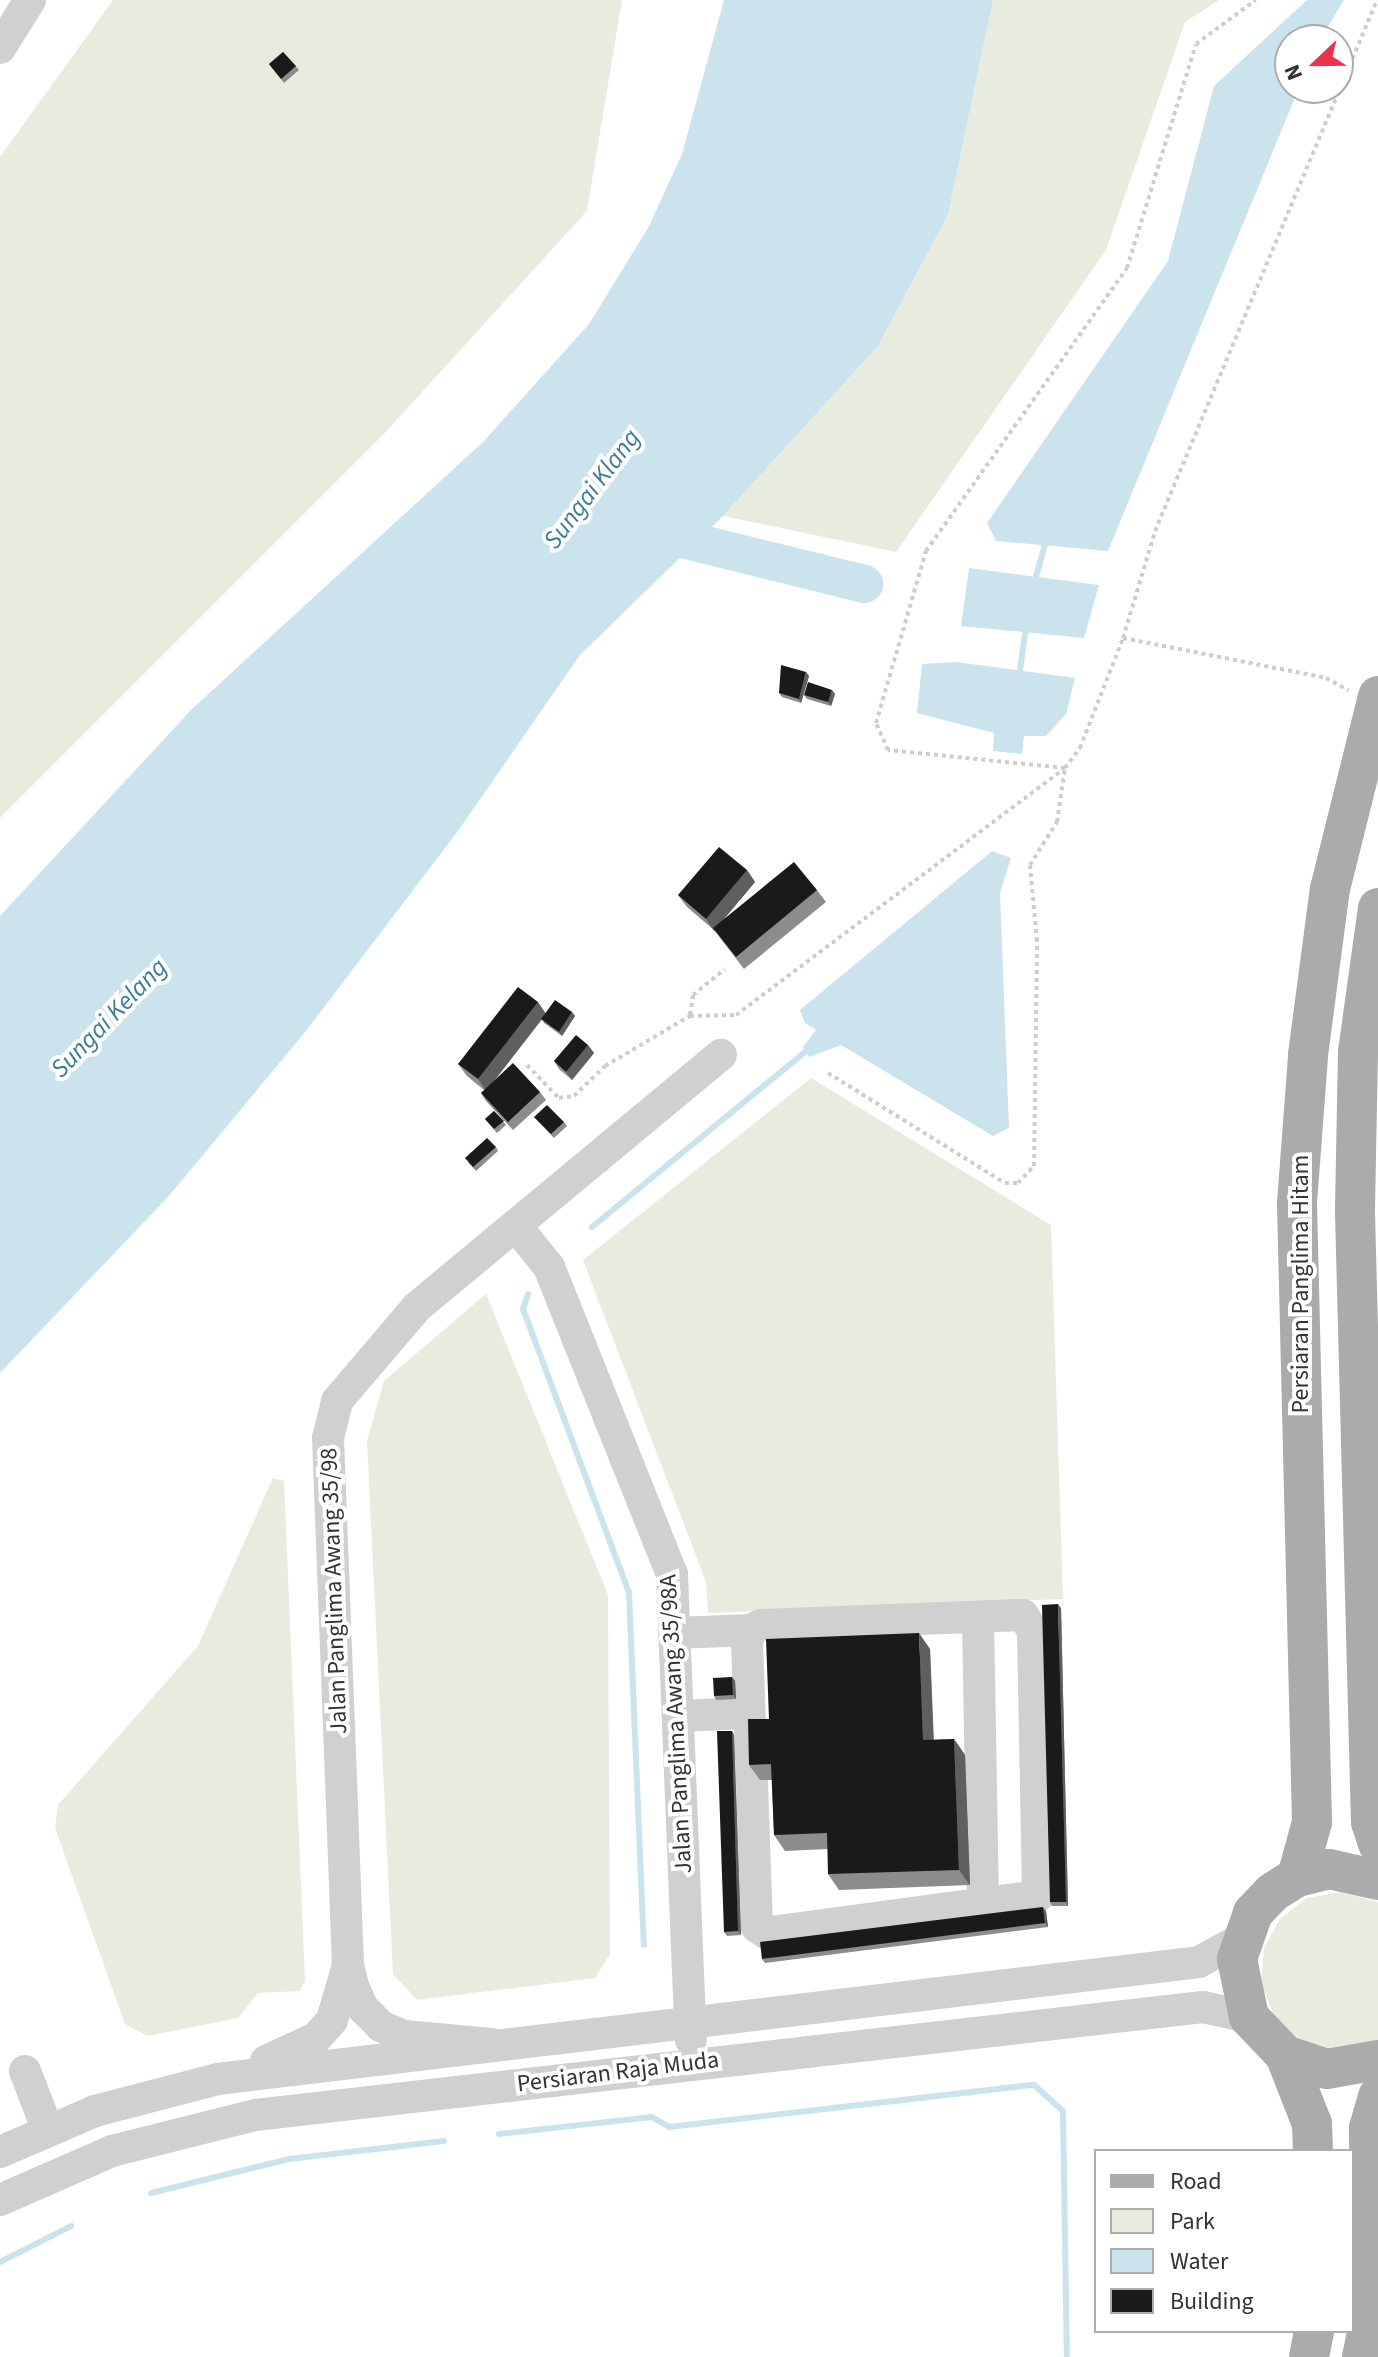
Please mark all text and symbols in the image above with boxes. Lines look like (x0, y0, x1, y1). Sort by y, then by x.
north arrow (1274, 24, 1354, 104)
text: N (1276, 59, 1311, 85)
water label: Sungai Klang (537, 423, 647, 555)
water label: Sungai Kelang (44, 952, 174, 1084)
street label: Persiaran Panglima Hitam (1287, 1155, 1315, 1413)
street label: Jalan Panglima Awang 35/98 (315, 1447, 353, 1735)
street label: Jalan Panglima Awang 35/98A (654, 1574, 698, 1874)
street label: Persiaran Raja Muda (515, 2045, 721, 2099)
legend (1094, 2149, 1354, 2333)
text: Road (1170, 2164, 1222, 2199)
text: Park (1170, 2204, 1215, 2239)
text: Water (1170, 2244, 1228, 2279)
text: Building (1170, 2284, 1254, 2319)

